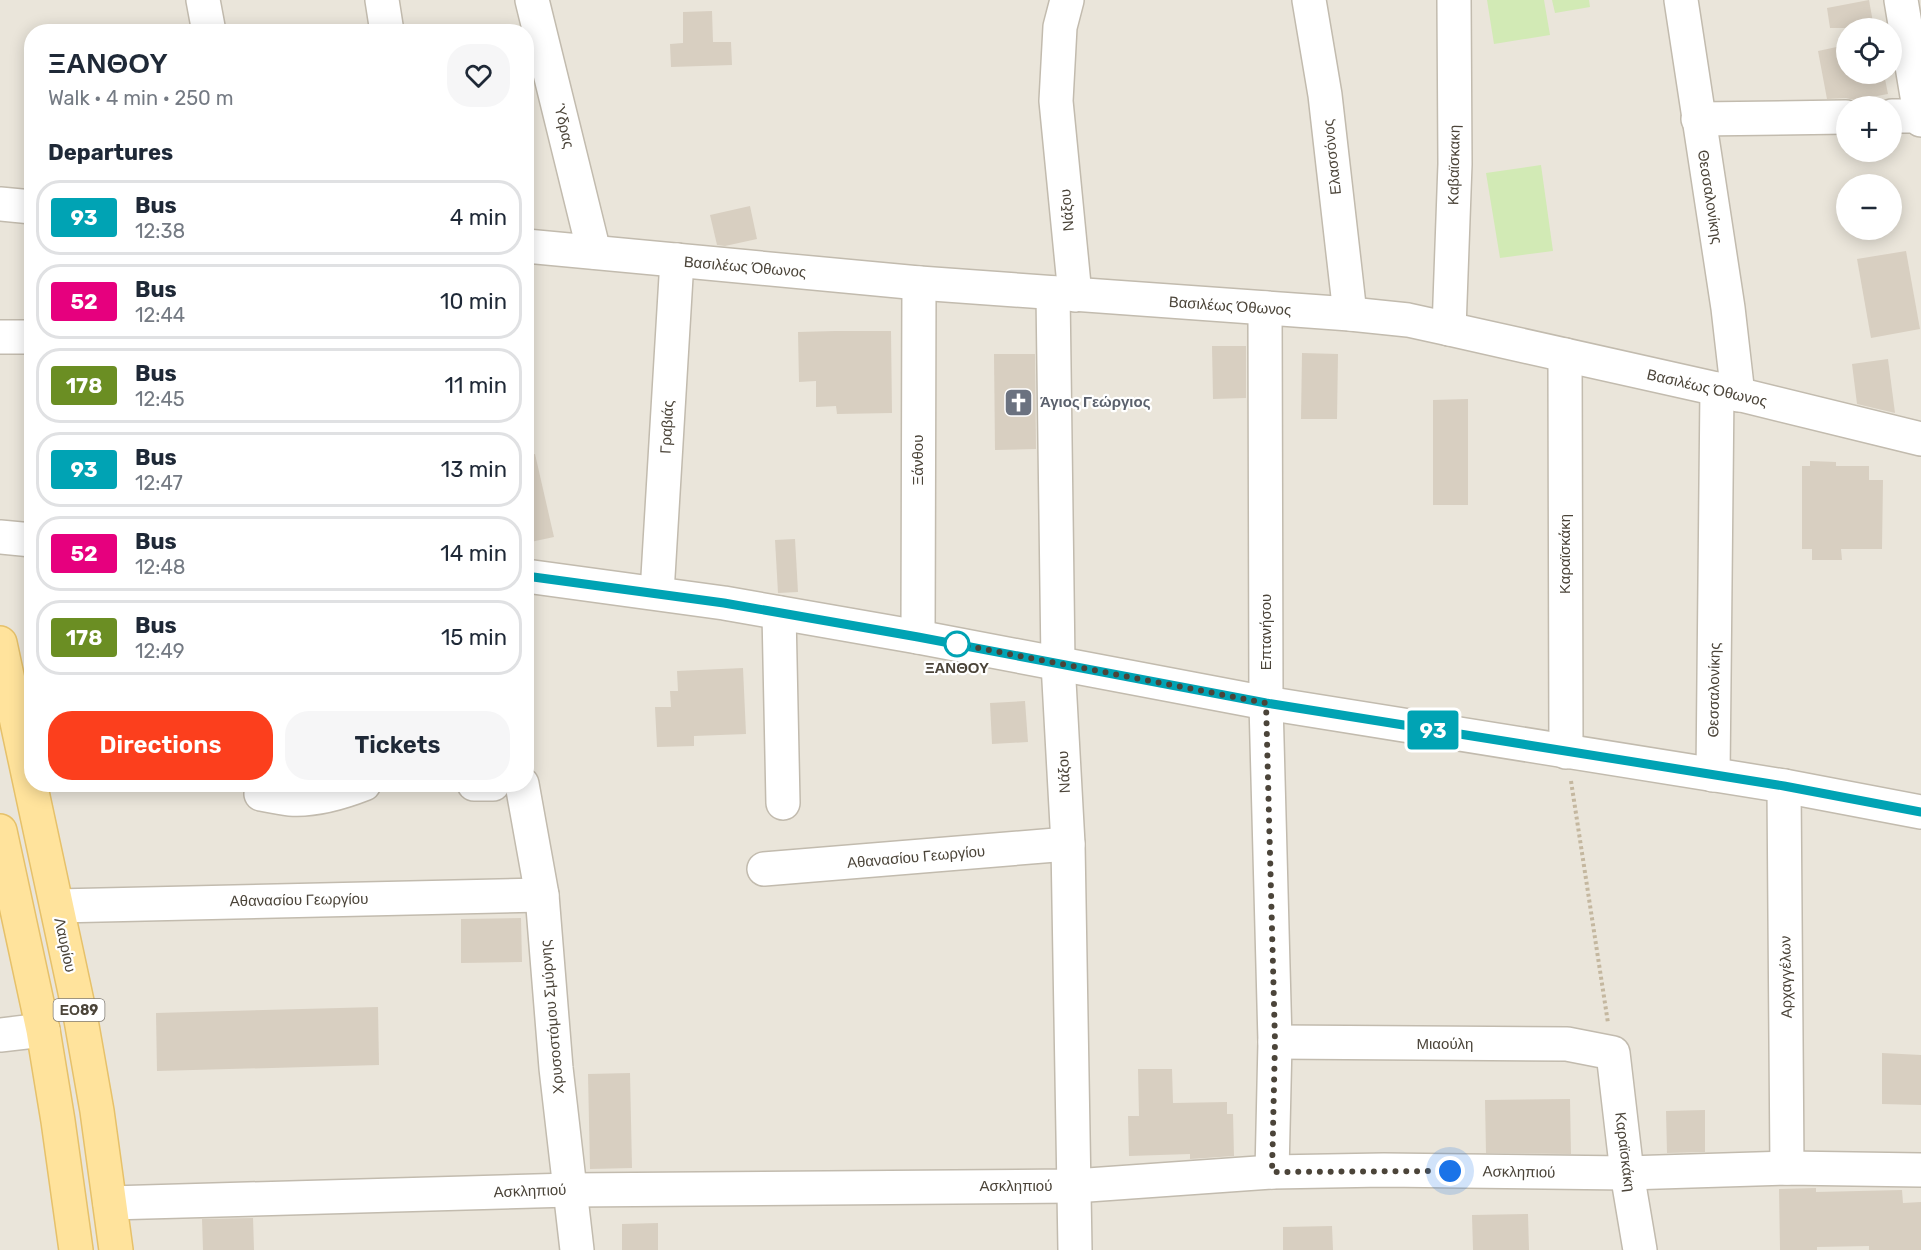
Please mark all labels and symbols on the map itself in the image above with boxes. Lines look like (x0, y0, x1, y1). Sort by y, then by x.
street label: Ύδρας (550, 102, 578, 150)
street label: Ελασσόνος (1319, 118, 1345, 196)
street label: Καβαϊσκακη (1444, 125, 1464, 205)
street label: Θεσσαλονίκης (1694, 149, 1726, 245)
street label: Νάξου (1056, 188, 1078, 232)
street label: Βασιλέως Όθωνος (683, 253, 807, 281)
street label: Βασιλέως Όθωνος (1168, 293, 1292, 319)
street label: Βασιλέως Όθωνος (1645, 365, 1769, 411)
church icon: Άγιος Γεώργιος (1003, 386, 1035, 418)
place label: Άγιος Γεώργιος (1040, 393, 1151, 411)
street label: Γραβιάς (657, 400, 677, 454)
street label: Ξάνθου (909, 435, 927, 485)
street label: Καραϊσκάκη (1556, 514, 1574, 594)
street label: Επτανήσου (1257, 594, 1275, 670)
marker: ΞΑΝΘΟΥ (944, 631, 970, 657)
street label: Θεσσαλονίκης (1704, 642, 1724, 738)
place label: ΞΑΝΘΟΥ (925, 659, 989, 677)
line badge: 93 (1406, 710, 1460, 750)
street label: Νάξου (1054, 750, 1074, 794)
street label: Αθανασίου Γεωργίου (846, 842, 986, 872)
street label: Αθανασίου Γεωργίου (230, 890, 368, 910)
street label: Λαυρίου (50, 916, 80, 974)
street label: Αρχαγγέλων (1776, 935, 1796, 1019)
street label: Χρυσοστόμου Σμύρνης (536, 939, 568, 1095)
road number: ΕΟ89 (54, 999, 104, 1021)
street label: Μιαούλη (1417, 1035, 1473, 1053)
street label: Καραϊσκάκη (1611, 1111, 1639, 1193)
your location (1435, 1156, 1465, 1186)
street label: Ασκληπιού (1482, 1162, 1556, 1182)
street label: Ασκληπιού (980, 1177, 1052, 1195)
street label: Ασκληπιού (493, 1181, 567, 1201)

